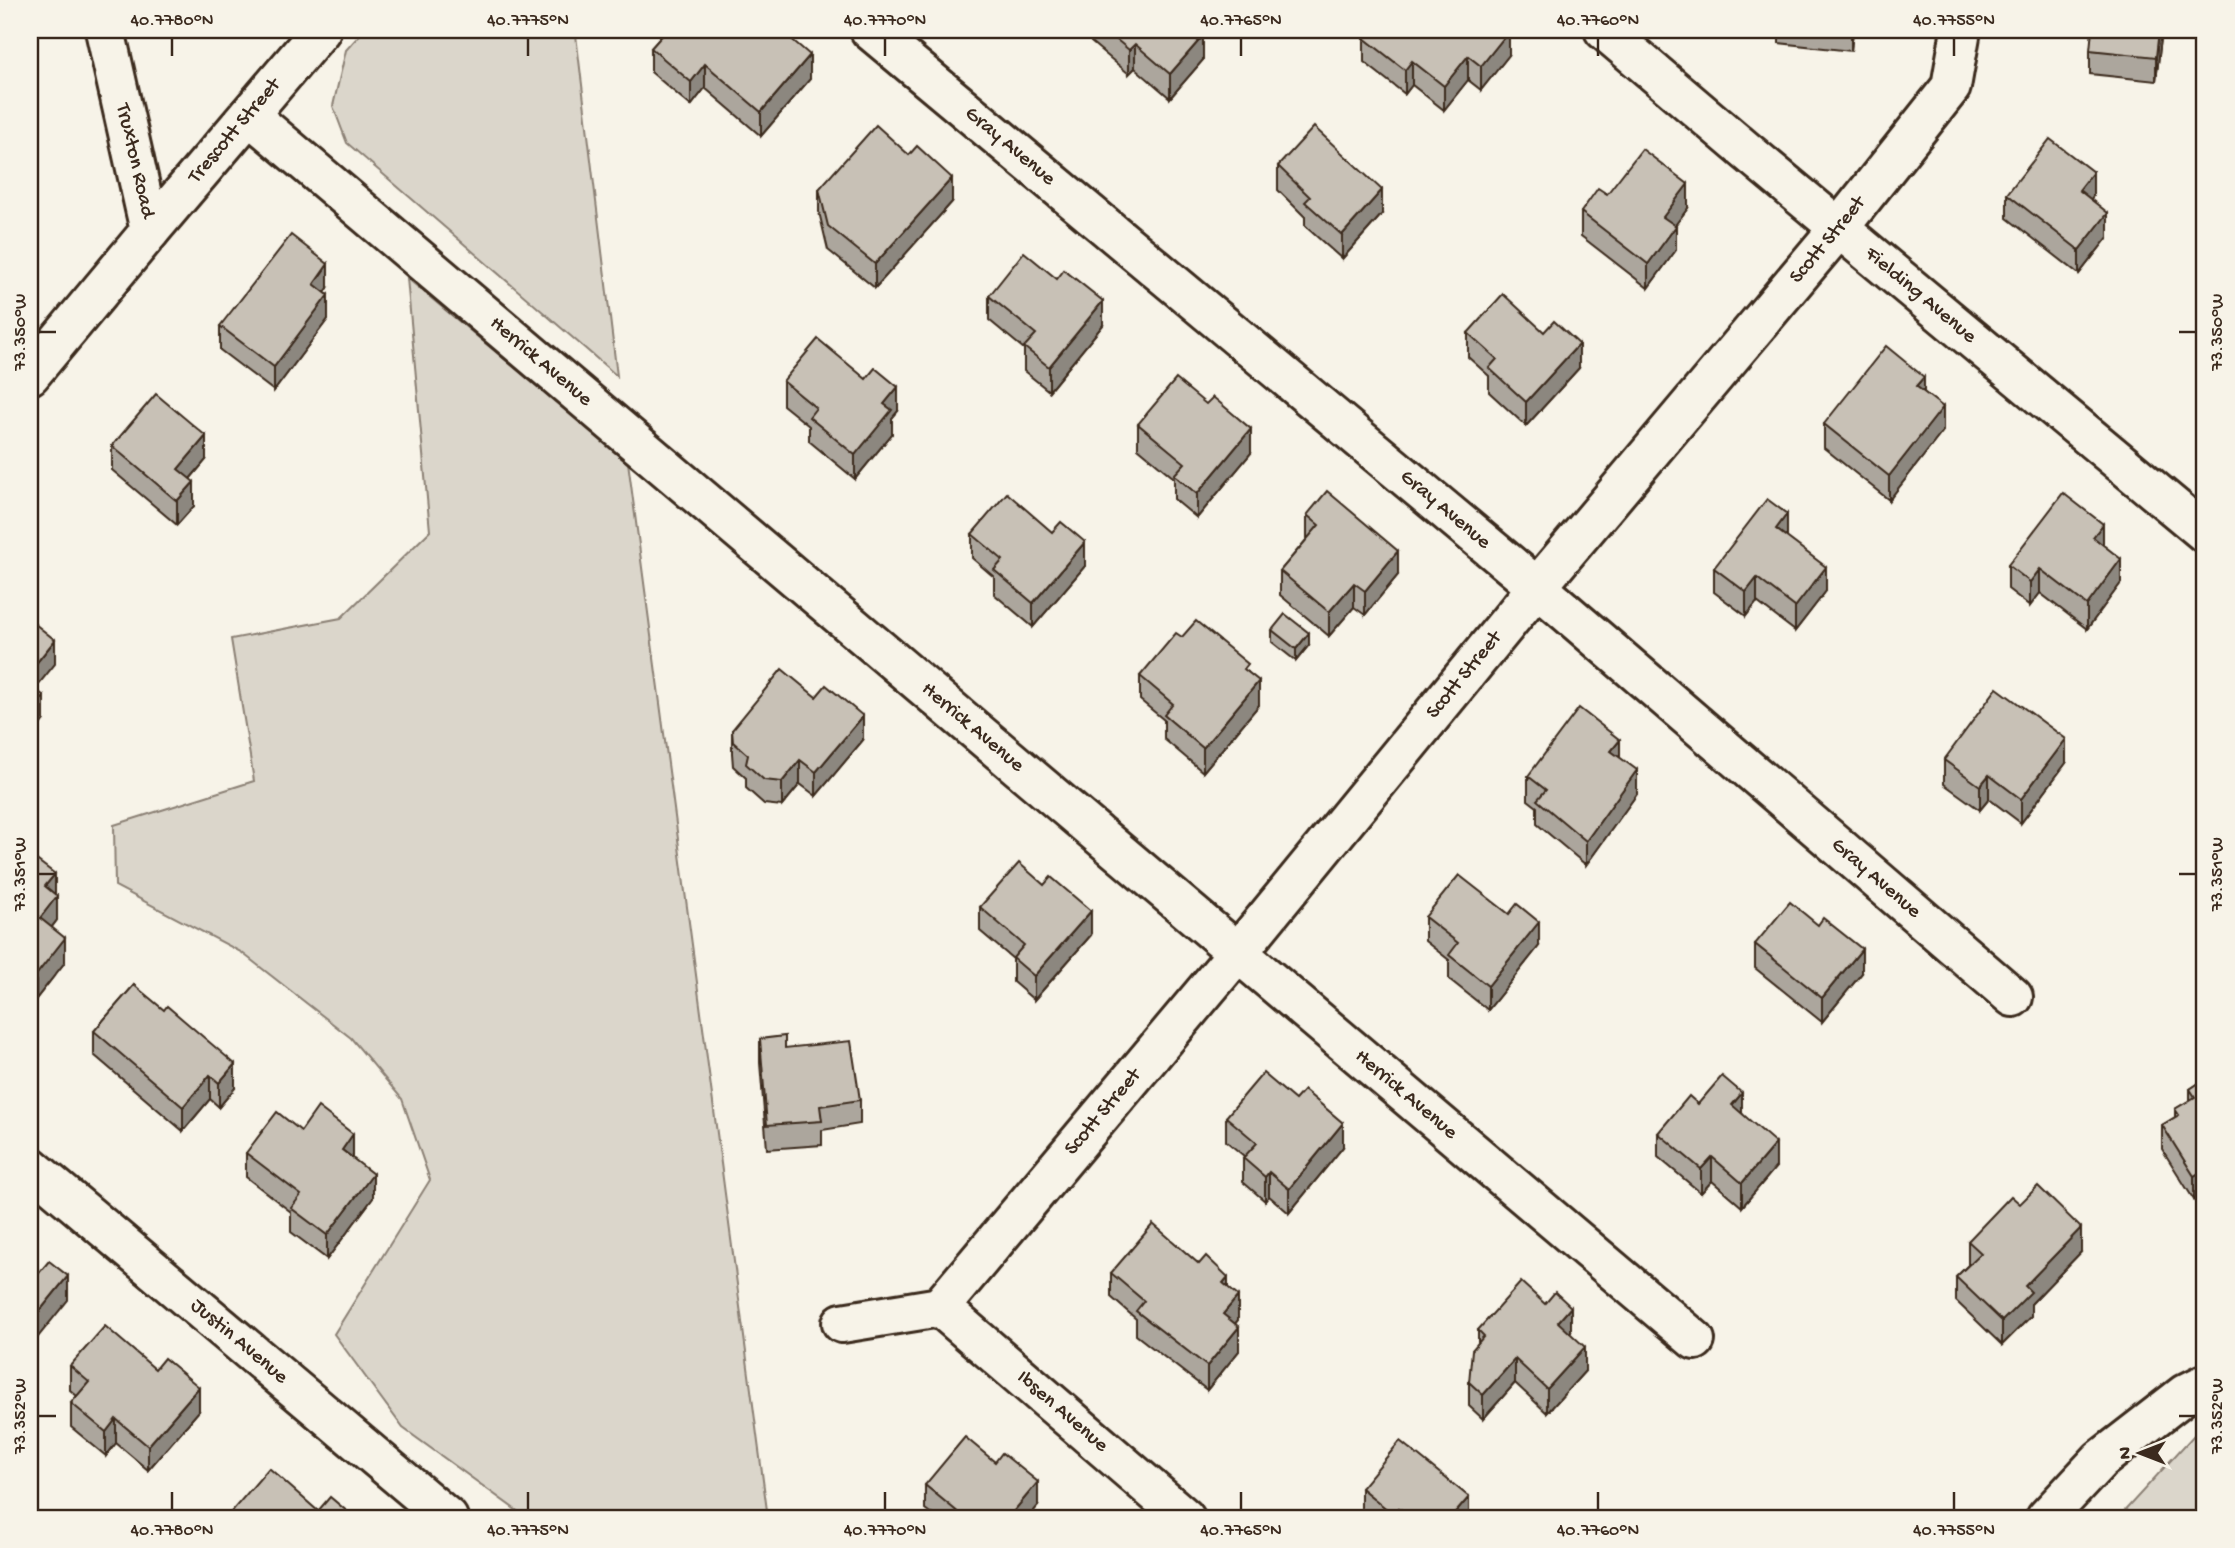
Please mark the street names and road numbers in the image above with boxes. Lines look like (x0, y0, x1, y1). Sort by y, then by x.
street label: Trescott Street (182, 72, 288, 190)
street label: Truxton Road (108, 100, 160, 222)
street label: Gray Avenue (959, 102, 1061, 193)
street label: Scott Street (1785, 190, 1873, 289)
street label: Fielding Avenue (1858, 241, 1982, 350)
street label: Herrick Avenue (484, 311, 598, 413)
street label: Gray Avenue (1394, 465, 1496, 556)
street label: Scott Street (1421, 625, 1509, 724)
street label: Herrick Avenue (916, 677, 1030, 779)
street label: Gray Avenue (1826, 833, 1927, 925)
street label: Herrick Avenue (1349, 1044, 1463, 1146)
street label: Scott Street (1060, 1062, 1149, 1161)
street label: Justin Avenue (185, 1294, 294, 1391)
street label: Ibsen Avenue (1011, 1366, 1114, 1459)

